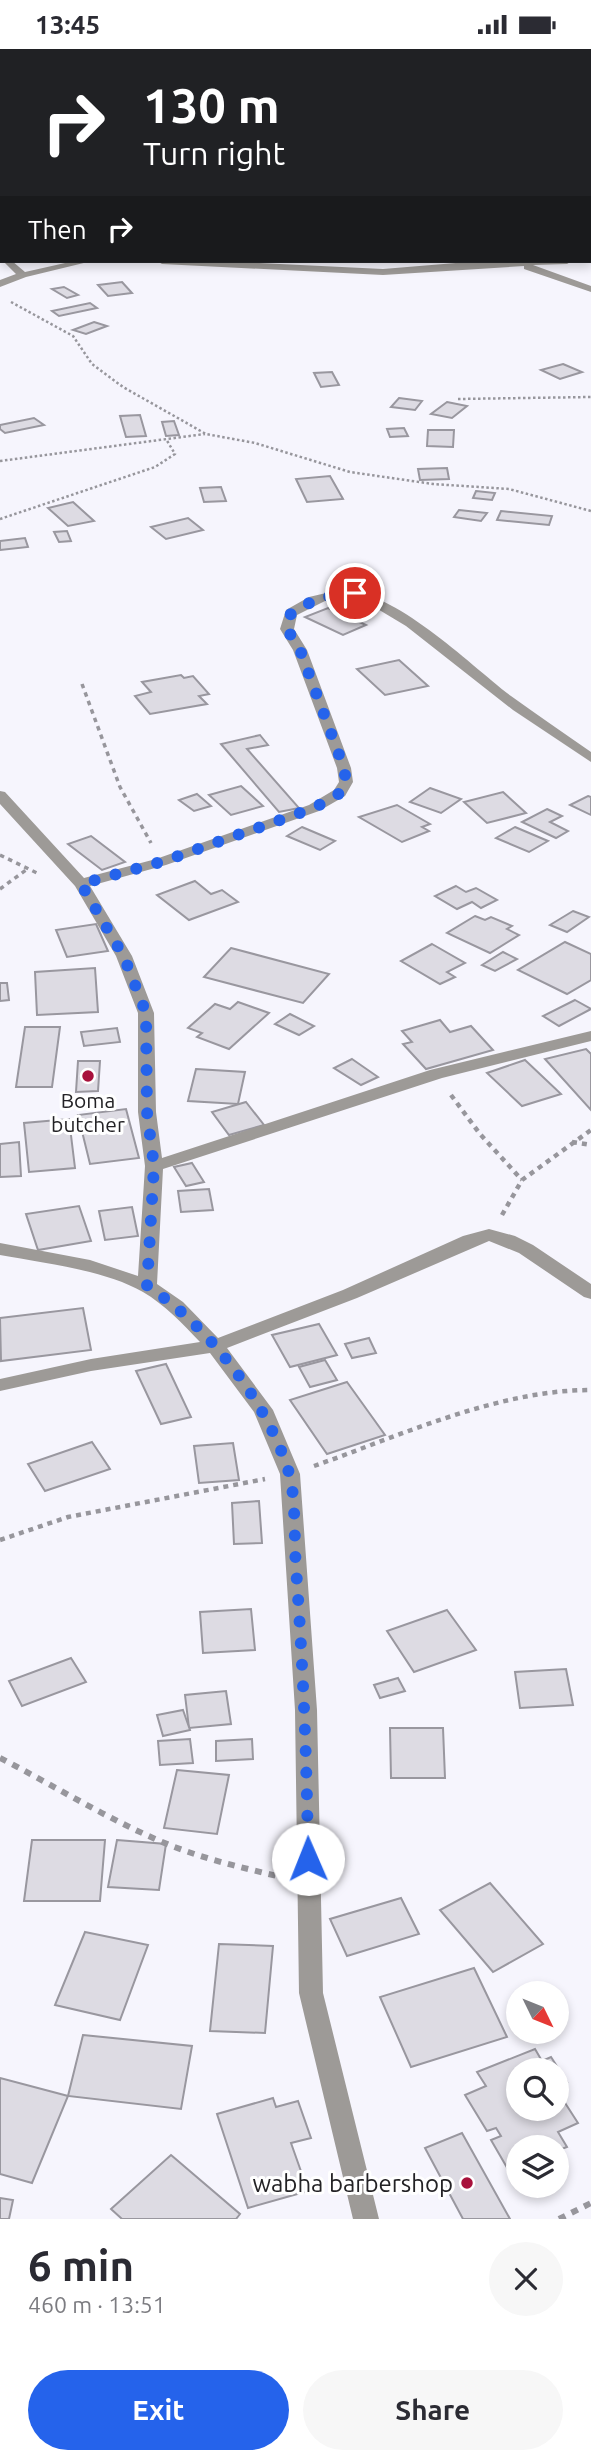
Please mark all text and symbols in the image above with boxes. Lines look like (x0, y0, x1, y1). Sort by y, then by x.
text: 13:45 (35, 10, 100, 39)
icon: right (28, 77, 119, 168)
text: 130 m (143, 77, 280, 132)
text: Turn right (143, 135, 285, 171)
icon: right (101, 210, 139, 248)
text: Then (28, 215, 87, 244)
pin (325, 563, 385, 623)
icon: arrive (336, 574, 374, 612)
marker: Boma butcher (80, 1068, 96, 1084)
place label: Boma butcher (51, 1088, 125, 1136)
position arrow (271, 1822, 345, 1896)
north arrow (506, 1981, 569, 2044)
map controls (506, 1981, 569, 2198)
button: search (506, 2058, 569, 2121)
button: layers (506, 2135, 569, 2198)
place label: wabha barbershop (252, 2170, 453, 2197)
marker: wabha barbershop (459, 2175, 475, 2191)
text: 6 min (28, 2242, 134, 2289)
button: close (489, 2242, 563, 2316)
text: 460 m · 13:51 (28, 2292, 166, 2317)
button: Exit (28, 2370, 289, 2450)
button: Share (303, 2370, 563, 2450)

